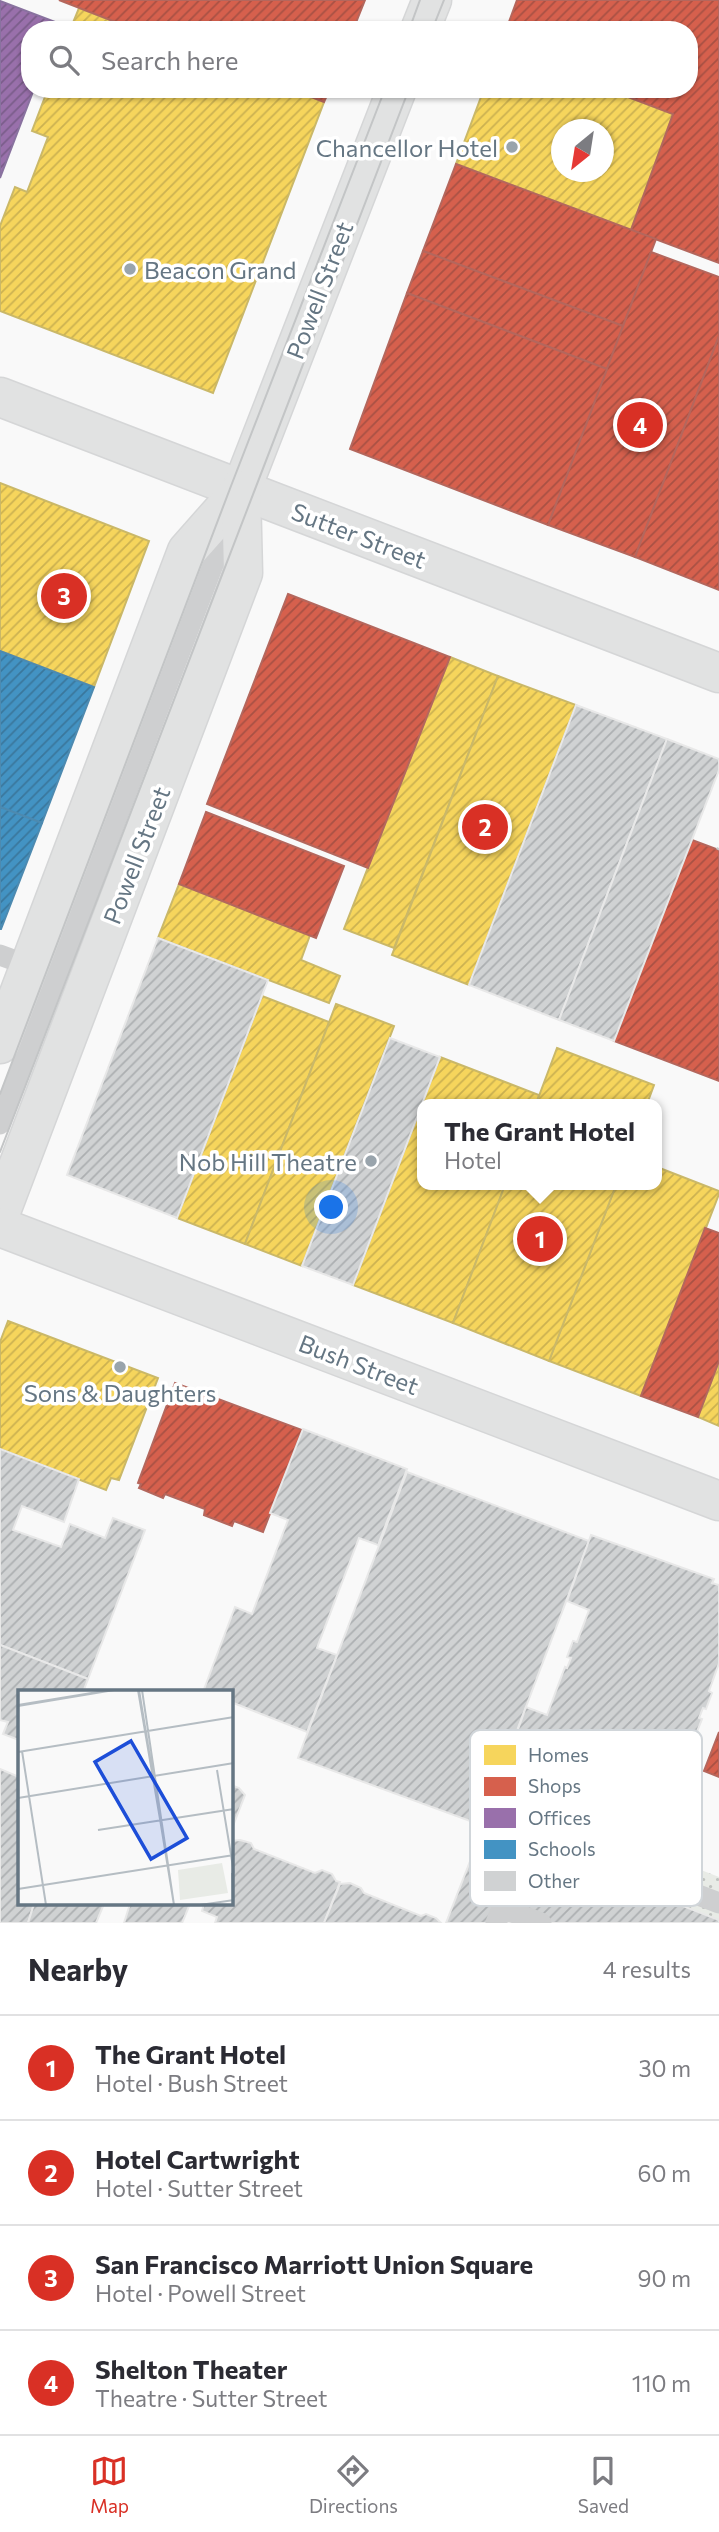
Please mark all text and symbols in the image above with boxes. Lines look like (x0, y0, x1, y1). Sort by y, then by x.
search box (21, 21, 698, 98)
icon: search (45, 41, 83, 79)
text: Search here (101, 44, 239, 75)
north arrow (551, 119, 614, 182)
place label: Chancellor Hotel (316, 133, 498, 162)
marker: Chancellor Hotel (504, 139, 520, 155)
street label: Powell Street (280, 217, 359, 363)
place label: Beacon Grand (144, 255, 296, 284)
marker: Beacon Grand (122, 261, 138, 277)
pin: 4 (617, 399, 663, 451)
street label: Sutter Street (288, 496, 430, 574)
pin: 3 (41, 570, 87, 622)
street label: Powell Street (97, 782, 176, 928)
pin: 2 (462, 801, 508, 853)
popup (417, 1099, 662, 1190)
text: The Grant Hotel (444, 1115, 635, 1146)
text: Hotel (444, 1146, 502, 1174)
place label: Nob Hill Theatre (179, 1147, 357, 1176)
marker: Nob Hill Theatre (363, 1153, 379, 1169)
your location (314, 1190, 348, 1224)
pin: 1 (517, 1213, 563, 1265)
street label: Bush Street (295, 1328, 423, 1400)
marker: Sons & Daughters (112, 1359, 128, 1375)
place label: Sons & Daughters (24, 1378, 216, 1407)
inset map (18, 1690, 233, 1906)
legend (470, 1730, 702, 1906)
text: Homes (528, 1743, 589, 1766)
text: Shops (528, 1774, 581, 1797)
text: Offices (528, 1806, 591, 1829)
text: Schools (528, 1837, 596, 1860)
text: Other (528, 1869, 580, 1892)
text: Nearby (28, 1950, 128, 1987)
text: 4 results (603, 1955, 691, 1983)
text: The Grant Hotel (95, 2038, 286, 2069)
text: 1 (46, 2054, 56, 2082)
text: 30 m (638, 2054, 691, 2082)
text: Hotel · Bush Street (95, 2069, 288, 2097)
text: Hotel Cartwright (95, 2143, 300, 2174)
text: 2 (44, 2159, 58, 2187)
text: 60 m (638, 2159, 691, 2187)
text: Hotel · Sutter Street (95, 2174, 303, 2202)
text: San Francisco Marriott Union Square (95, 2248, 533, 2279)
text: 3 (44, 2264, 58, 2292)
text: 90 m (638, 2264, 691, 2292)
text: Hotel · Powell Street (95, 2279, 306, 2307)
text: Shelton Theater (95, 2353, 287, 2384)
text: 4 (44, 2369, 58, 2397)
text: 110 m (632, 2369, 691, 2397)
text: Theatre · Sutter Street (95, 2384, 327, 2412)
tab: Map (90, 2452, 129, 2517)
tab: Directions (309, 2452, 398, 2517)
tab: Saved (578, 2452, 629, 2517)

